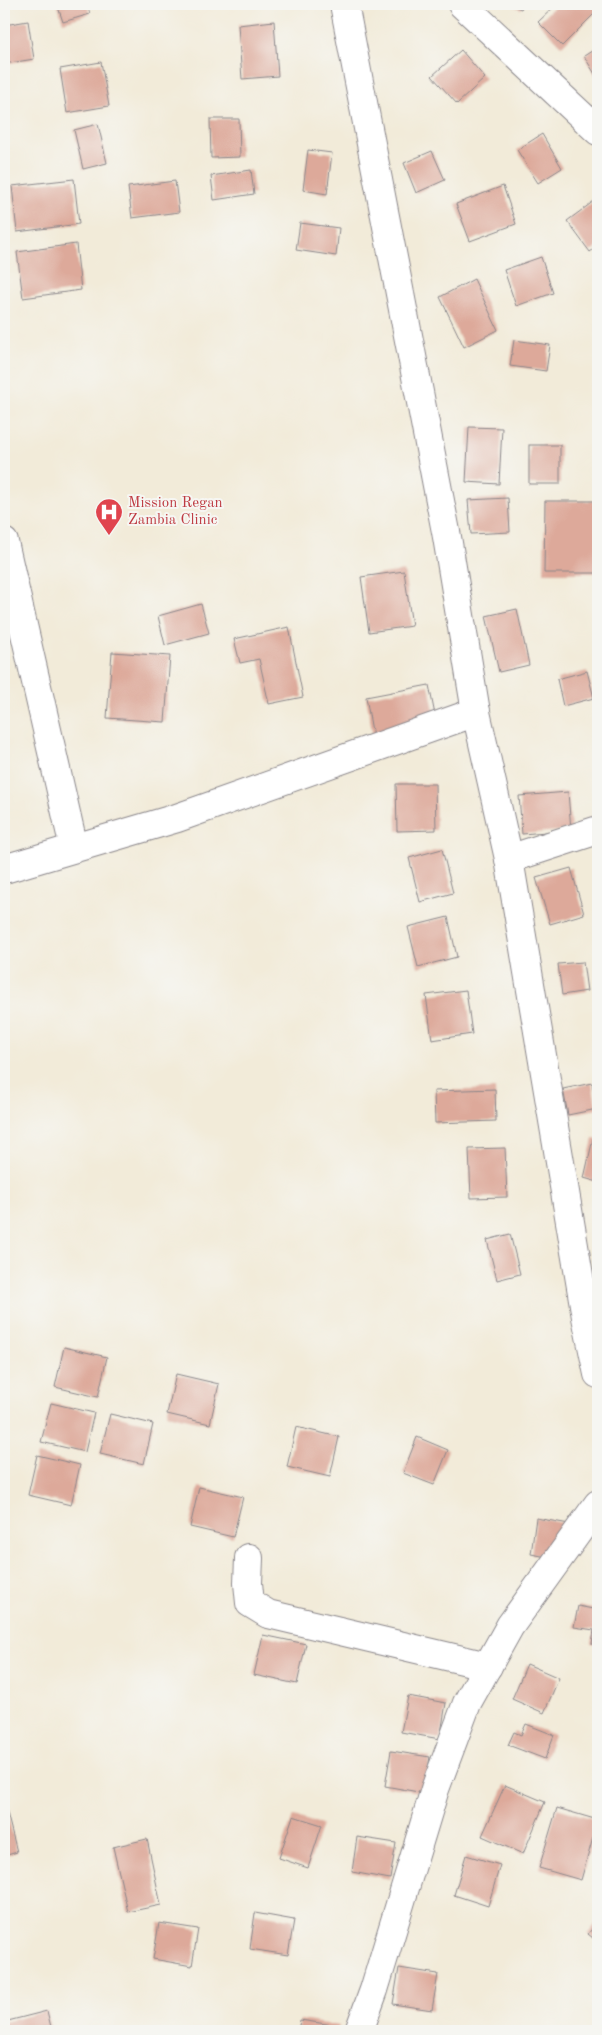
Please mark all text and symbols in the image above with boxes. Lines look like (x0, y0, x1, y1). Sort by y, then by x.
place label: Mission Regan Zambia Clinic (128, 496, 223, 528)
hospital icon: Mission Regan Zambia Clinic (94, 497, 124, 536)

